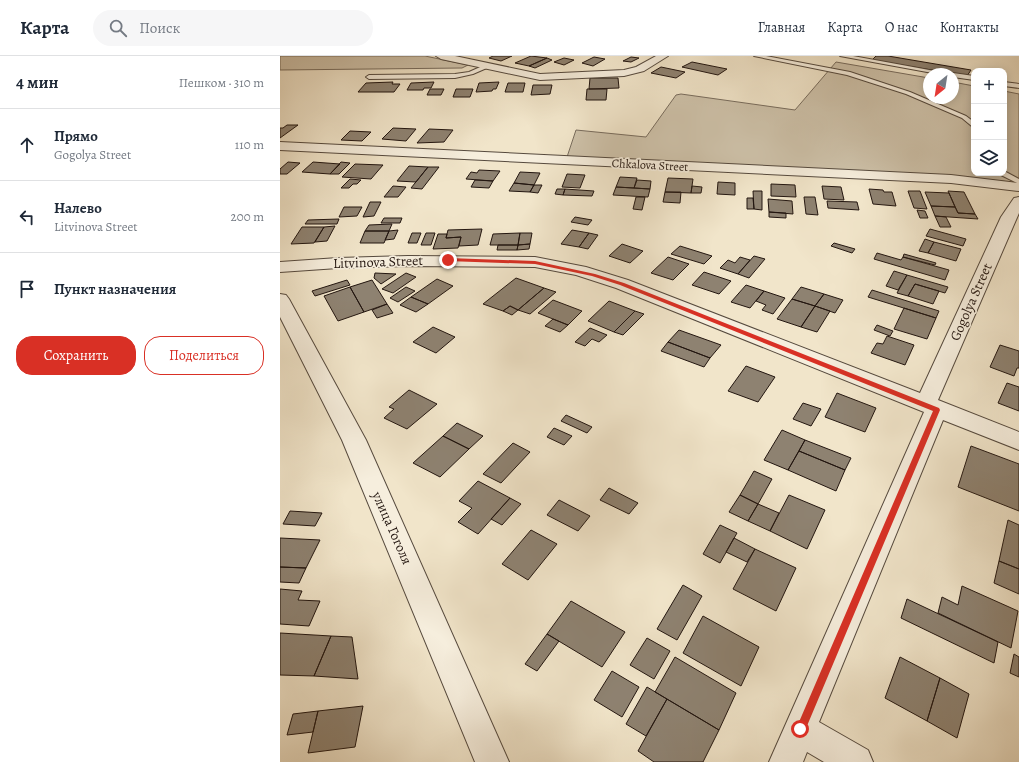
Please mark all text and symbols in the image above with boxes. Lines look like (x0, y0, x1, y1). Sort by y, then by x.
search box (93, 10, 373, 46)
text: Карта (20, 15, 69, 41)
icon: search (107, 17, 129, 39)
text: Поиск (139, 18, 180, 38)
text: Главная (758, 18, 805, 37)
text: Карта (827, 18, 863, 37)
text: О нас (885, 18, 918, 37)
text: Контакты (940, 18, 999, 37)
north arrow (923, 68, 959, 104)
map controls (971, 68, 1007, 176)
button: + (971, 68, 1007, 104)
text: 4 мин (16, 71, 59, 94)
text: Пешком · 310 m (179, 74, 264, 91)
button: − (971, 104, 1007, 140)
text: Прямо (54, 126, 98, 146)
icon: ahead (16, 134, 38, 156)
text: 110 m (235, 136, 264, 153)
button: layers (971, 140, 1007, 176)
text: Gogolya Street (54, 146, 131, 163)
street label: Chkalova Street (611, 155, 689, 175)
text: Налево (54, 198, 102, 218)
icon: left (16, 206, 38, 228)
text: 200 m (231, 208, 264, 225)
text: Litvinova Street (54, 218, 138, 235)
street label: Litvinova Street (333, 251, 424, 273)
route end (439, 251, 457, 269)
street label: Gogolya Street (945, 260, 997, 344)
icon: arrive (16, 278, 38, 300)
text: Пункт назначения (54, 279, 176, 299)
button: Сохранить (16, 336, 136, 375)
button: Поделиться (144, 336, 264, 375)
street label: улица Гоголя (367, 488, 417, 568)
route start (791, 720, 809, 738)

